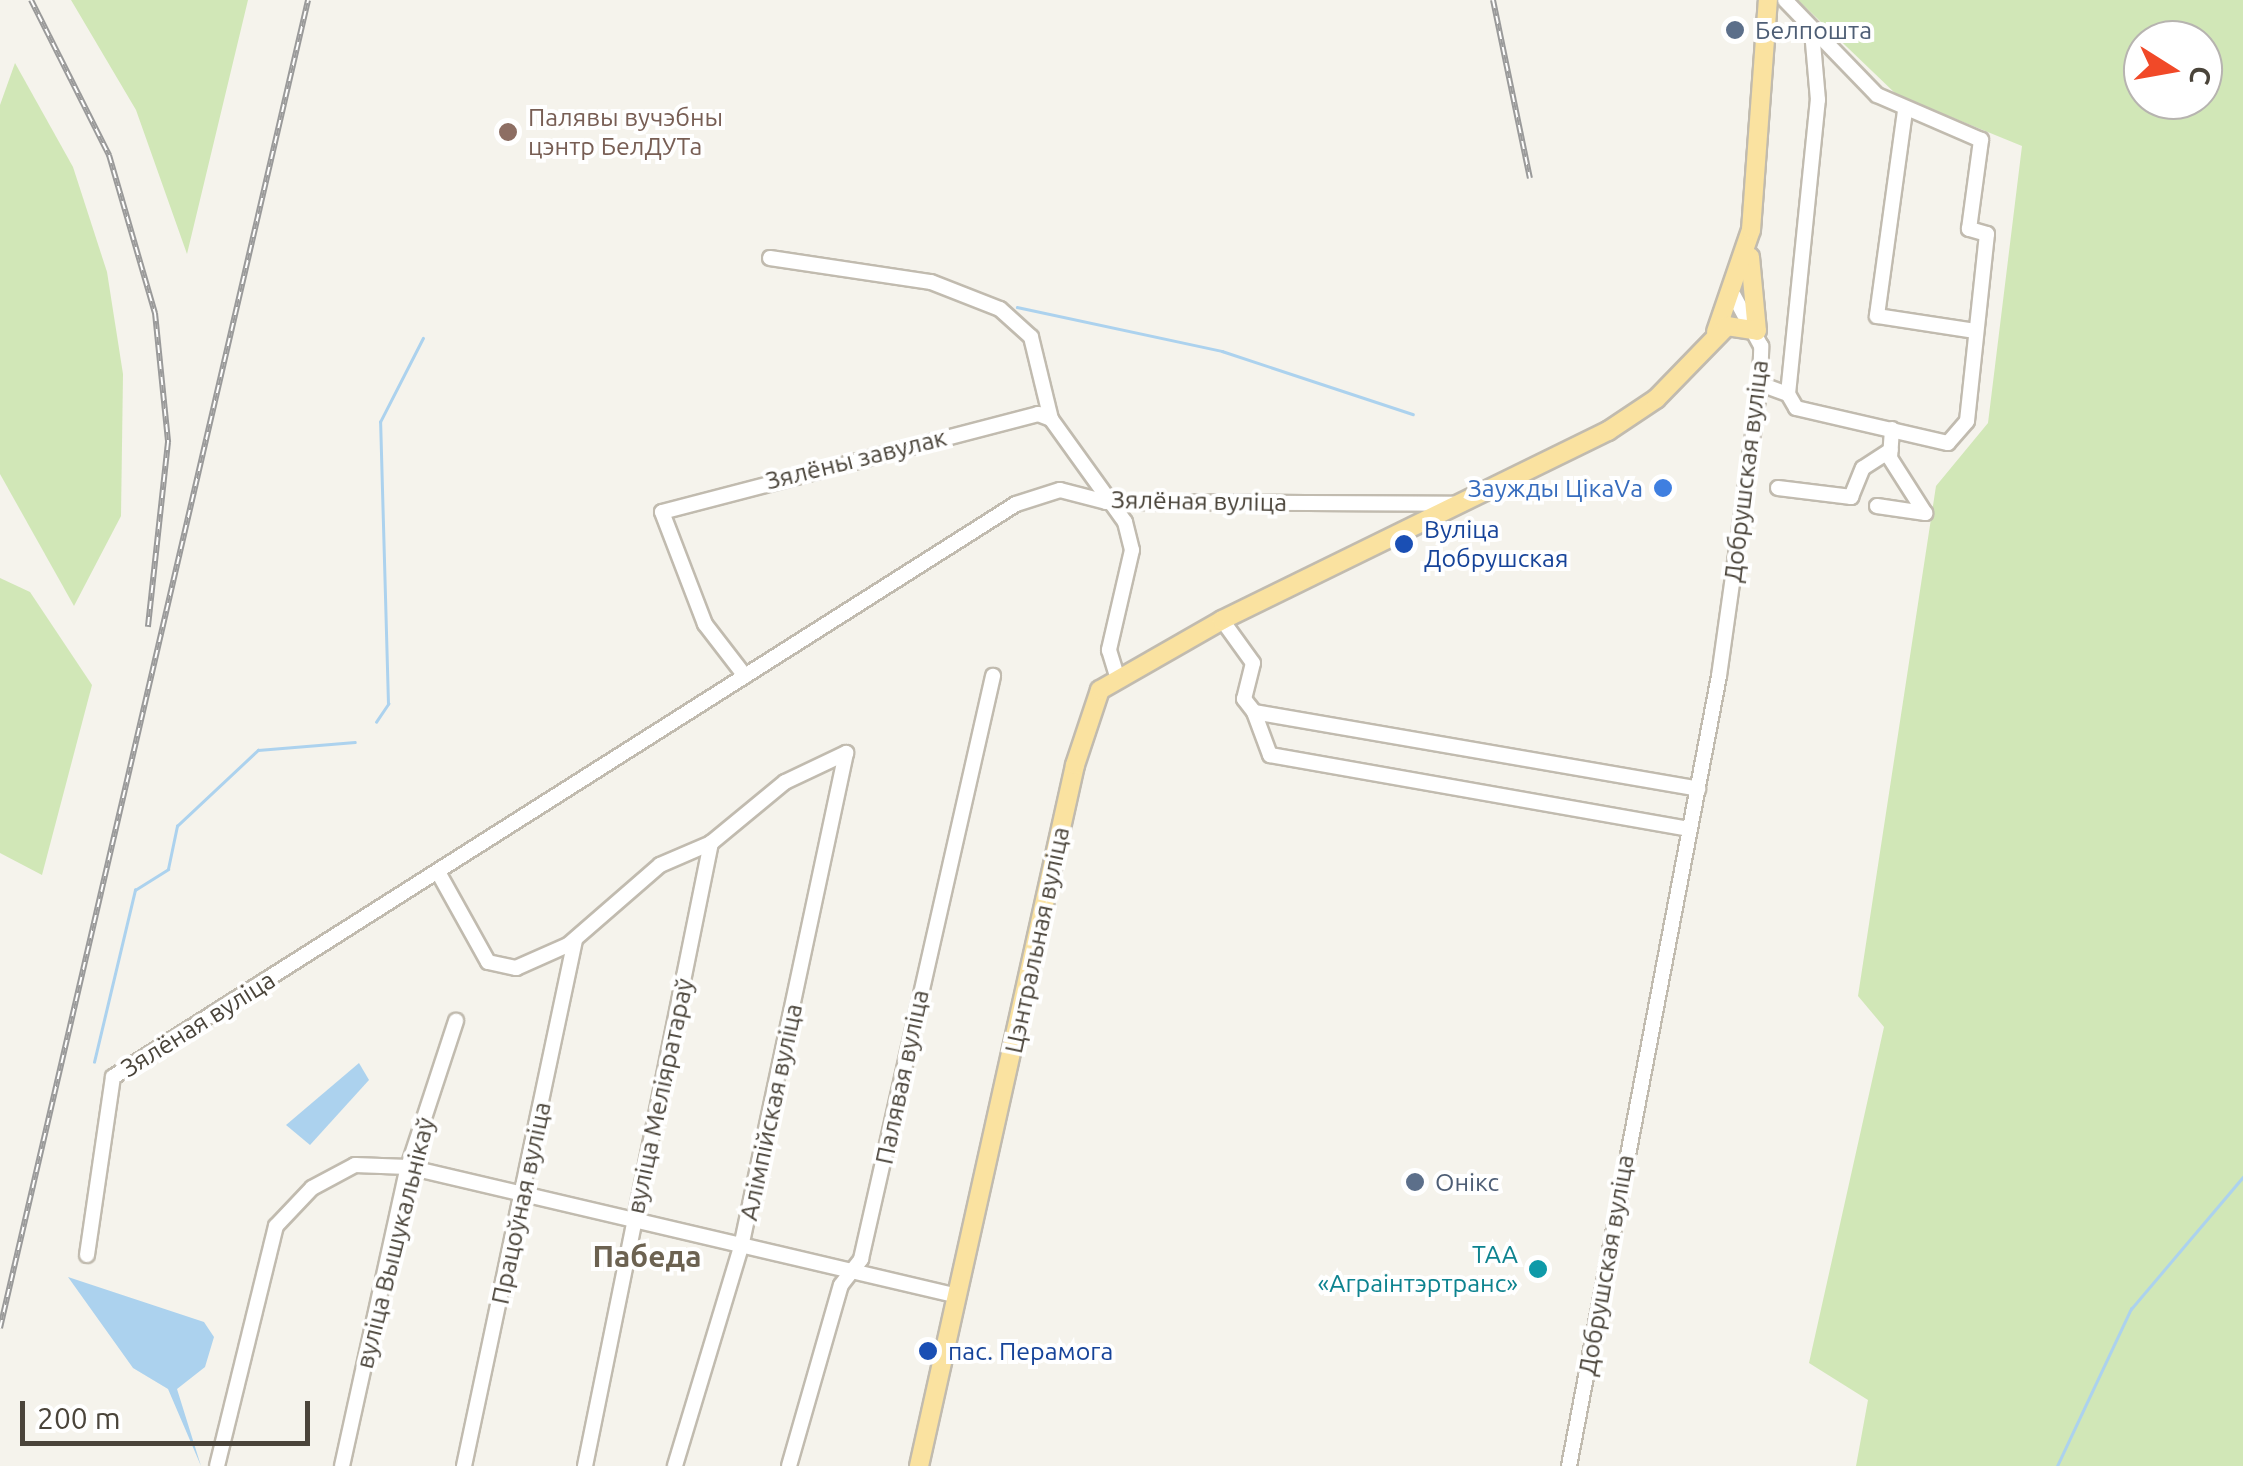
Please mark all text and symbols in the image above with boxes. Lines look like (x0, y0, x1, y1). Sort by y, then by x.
place label: Белпошта (1755, 15, 1872, 45)
marker: Белпошта (1724, 19, 1746, 41)
north arrow (2123, 20, 2223, 120)
text: С (2184, 64, 2218, 87)
place label: Палявы вучэбны цэнтр БелДУТа (528, 103, 723, 162)
marker: Палявы вучэбны цэнтр БелДУТа (497, 121, 519, 143)
street label: Добрушская вуліца (1717, 358, 1775, 584)
street label: Зялёны завулак (762, 422, 950, 496)
place label: Заужды ЦікаVа (1468, 473, 1643, 503)
marker: Заужды ЦікаVа (1652, 477, 1674, 499)
street label: Зялёная вуліца (1111, 484, 1287, 518)
place label: Вуліца Добрушская (1424, 515, 1568, 574)
marker: Вуліца Добрушская (1393, 533, 1415, 555)
street label: Цэнтральная вуліца (998, 824, 1076, 1056)
street label: Зялёная вуліца (115, 965, 281, 1083)
street label: вуліца Меліяратараў (620, 976, 700, 1216)
street label: Палявая вуліца (869, 987, 935, 1167)
street label: Алімпійская вуліца (733, 1001, 809, 1223)
street label: Працоўная вуліца (485, 1099, 557, 1307)
street label: вуліца Вышукальнікаў (349, 1114, 441, 1372)
street label: Добрушская вуліца (1572, 1152, 1640, 1378)
place label: Онікс (1435, 1167, 1499, 1197)
marker: Онікс (1404, 1171, 1426, 1193)
district label: Пабеда (592, 1238, 702, 1274)
place label: ТАА «Аграінтэртранс» (1317, 1240, 1518, 1299)
marker: ТАА «Аграінтэртранс» (1527, 1258, 1549, 1280)
place label: пас. Перамога (948, 1336, 1113, 1366)
marker: пас. Перамога (917, 1340, 939, 1362)
scale bar (25, 1381, 315, 1443)
text: 200 m (37, 1401, 121, 1435)

